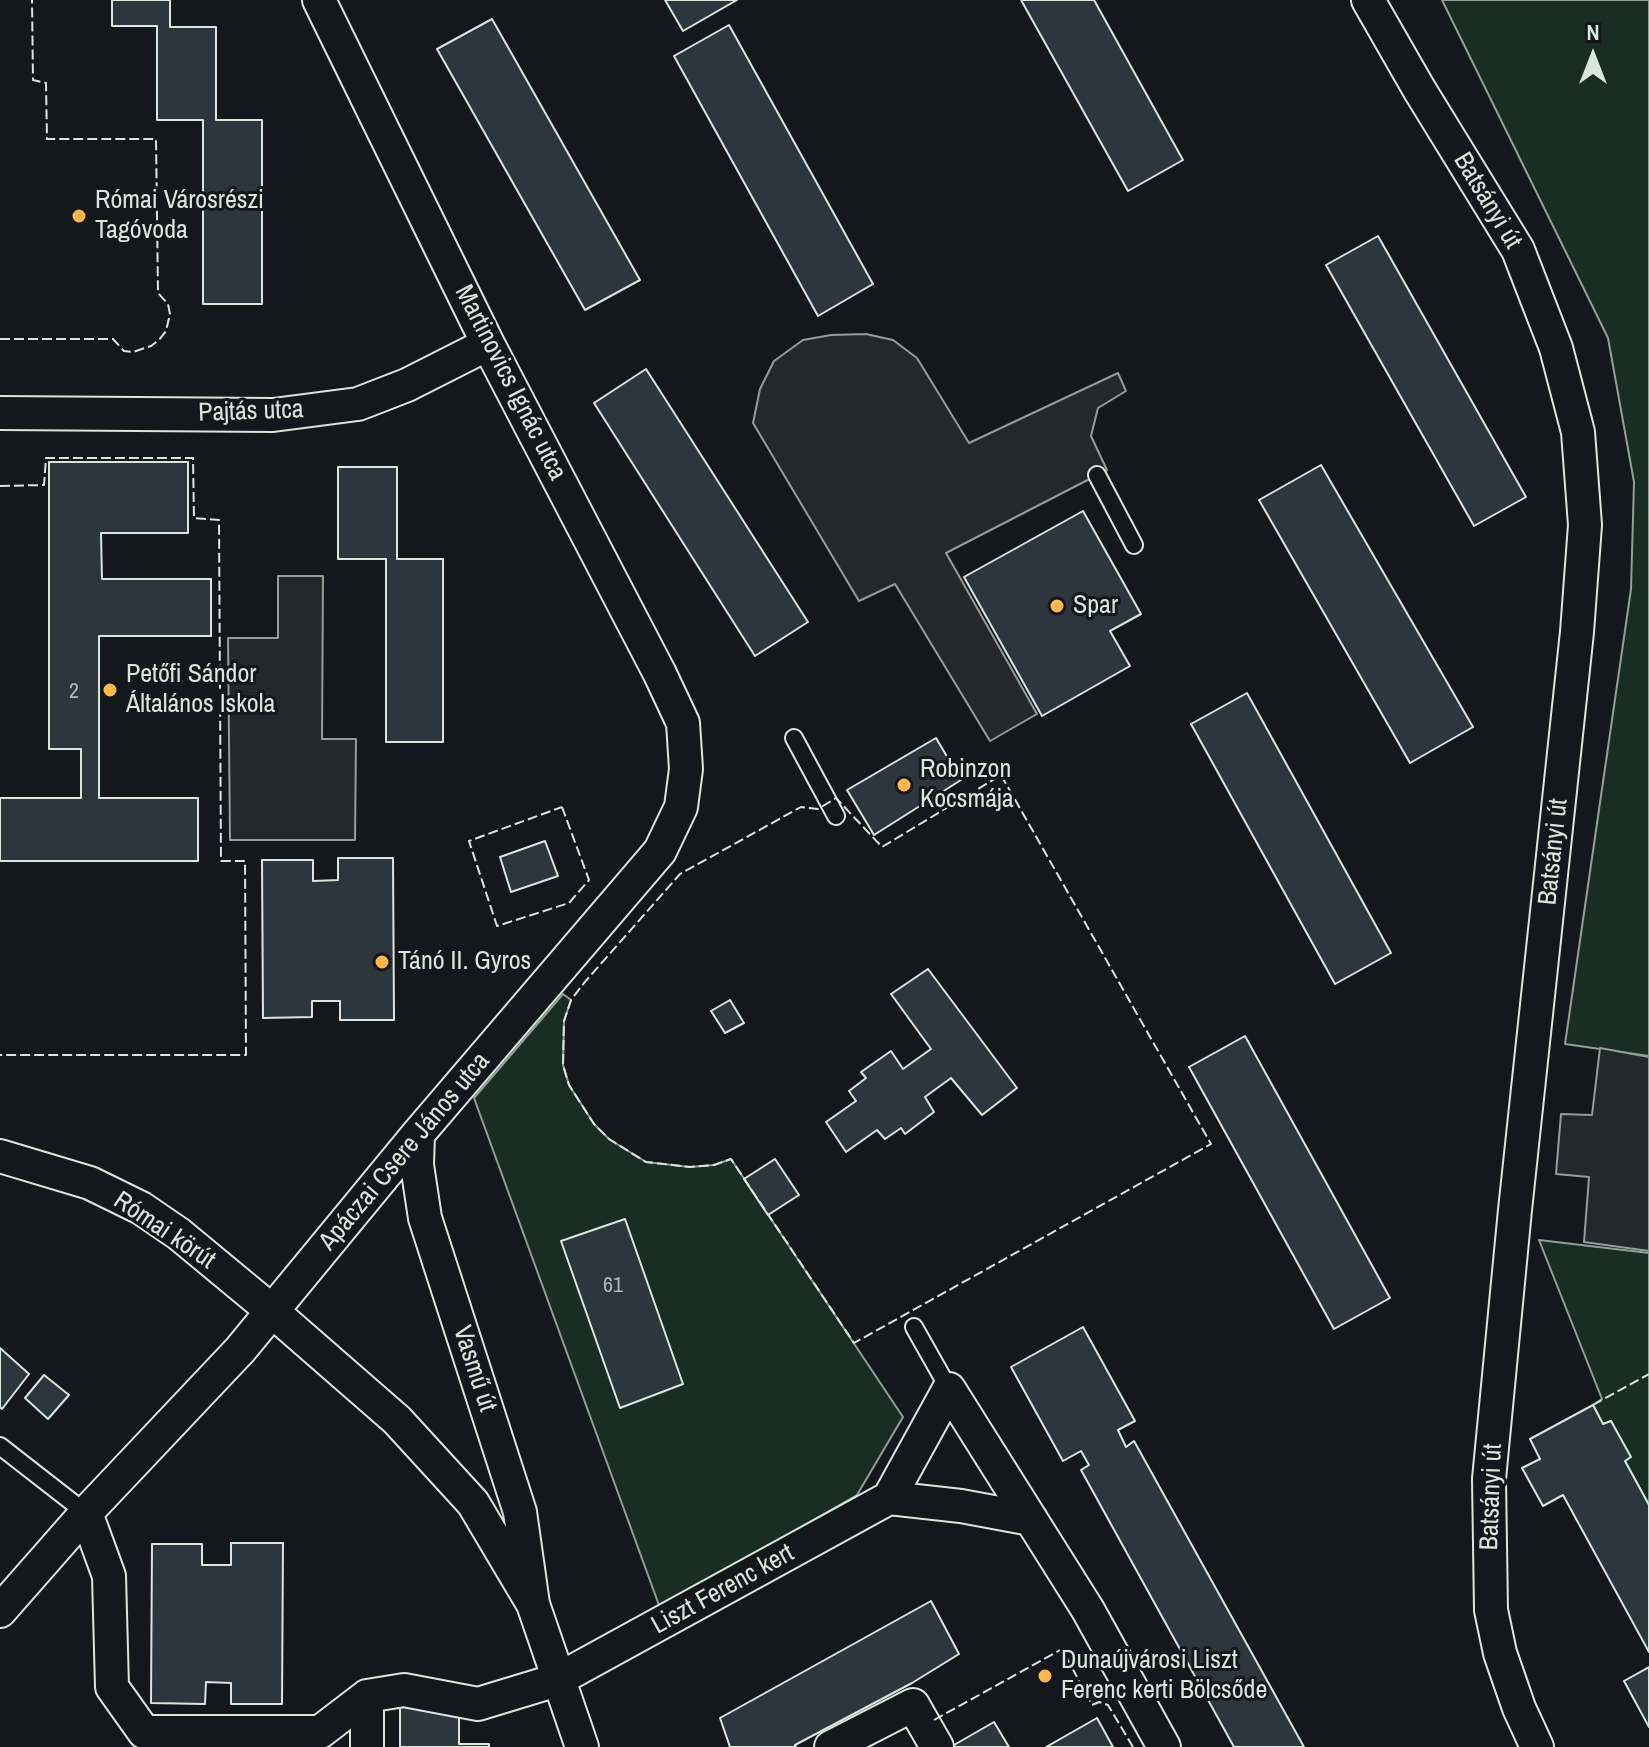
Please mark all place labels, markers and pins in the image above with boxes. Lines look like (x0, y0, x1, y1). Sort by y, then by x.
place label: Római Városrészi Tagóvoda (95, 185, 264, 246)
marker: Római Városrészi Tagóvoda (70, 207, 88, 225)
place label: Spar (1073, 590, 1118, 622)
marker: Spar (1048, 597, 1066, 615)
place label: Petőfi Sándor Általános Iskola (126, 659, 275, 720)
marker: Petőfi Sándor Általános Iskola (101, 681, 119, 699)
place label: Robinzon Kocsmája (920, 754, 1014, 816)
marker: Robinzon Kocsmája (895, 776, 913, 794)
place label: Tánó II. Gyros (398, 946, 531, 978)
marker: Tánó II. Gyros (373, 953, 391, 971)
place label: Dunaújvárosi Liszt Ferenc kerti Bölcsőde (1061, 1645, 1267, 1706)
marker: Dunaújvárosi Liszt Ferenc kerti Bölcsőde (1036, 1667, 1054, 1685)

